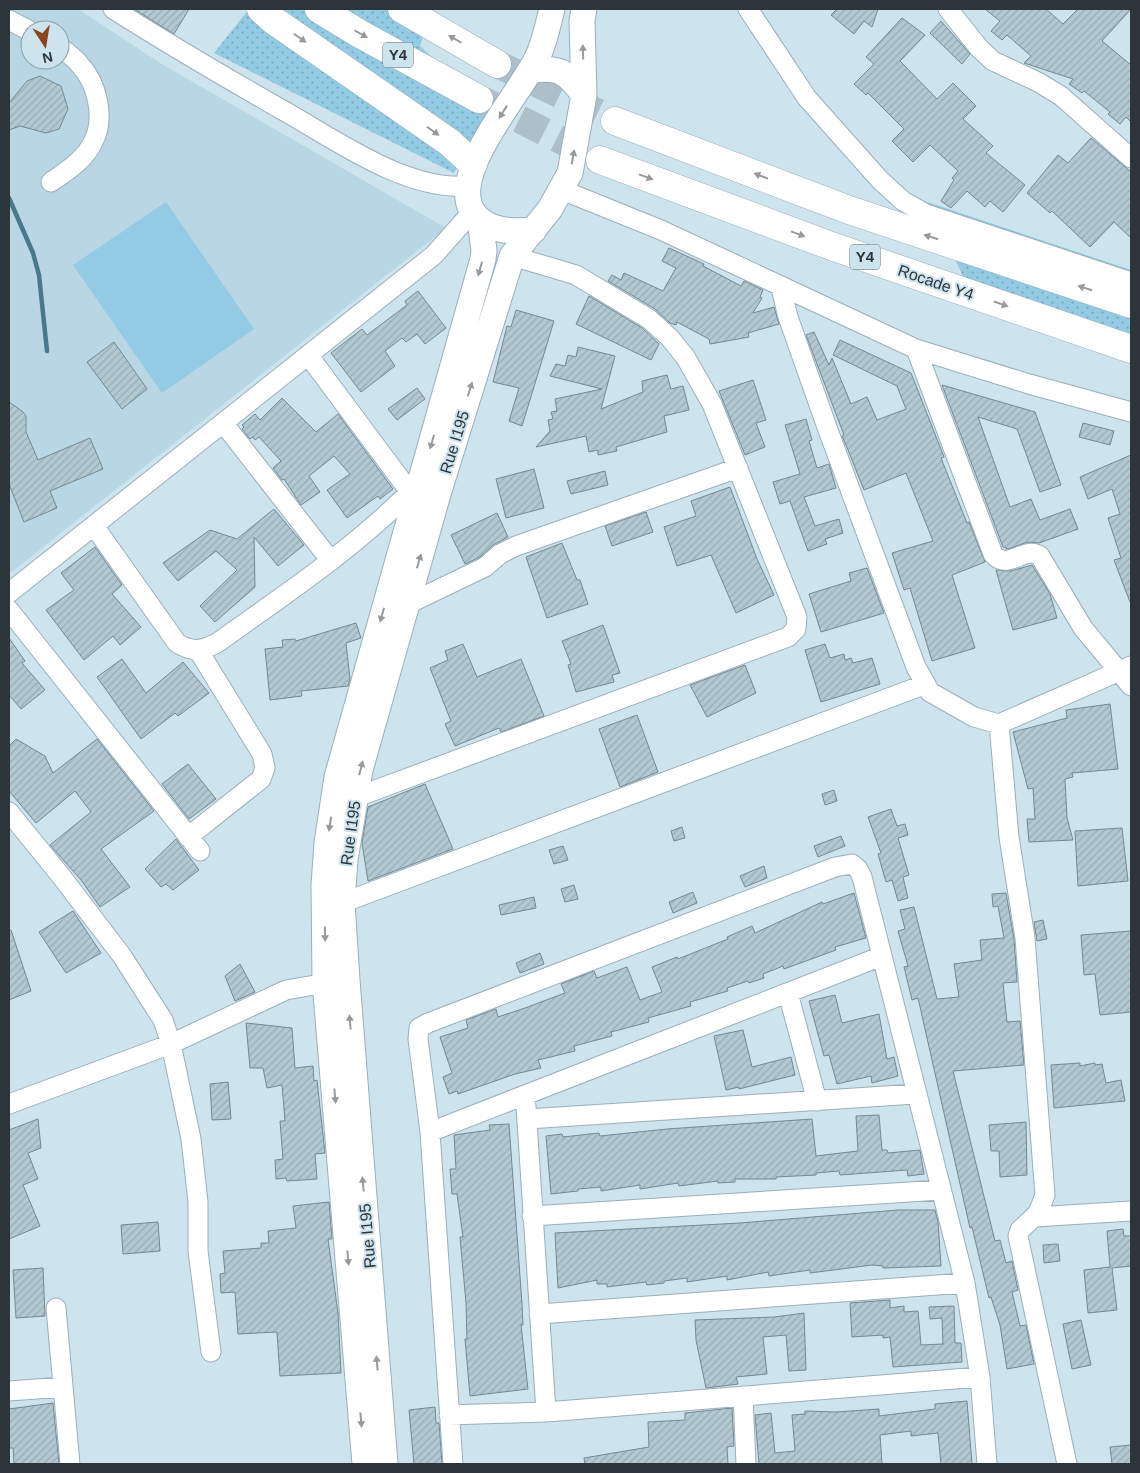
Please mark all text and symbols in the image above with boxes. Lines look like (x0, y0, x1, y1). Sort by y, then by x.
north arrow (20, 20, 70, 70)
one-way arrow (354, 30, 367, 39)
one-way arrow (293, 33, 306, 43)
one-way arrow (448, 35, 461, 44)
road number: Y4 (383, 42, 413, 68)
one-way arrow (579, 43, 587, 59)
text: N (41, 49, 54, 67)
one-way arrow (498, 105, 507, 118)
one-way arrow (426, 126, 440, 136)
one-way arrow (569, 149, 577, 165)
one-way arrow (754, 172, 769, 179)
one-way arrow (639, 173, 654, 181)
one-way arrow (791, 230, 806, 238)
one-way arrow (923, 233, 938, 241)
road number: Y4 (850, 244, 880, 270)
one-way arrow (476, 261, 484, 276)
street label: Rocade Y4 (896, 262, 976, 303)
one-way arrow (1077, 284, 1092, 292)
one-way arrow (994, 301, 1009, 309)
one-way arrow (467, 381, 475, 396)
street label: Rue I195 (437, 409, 472, 476)
one-way arrow (427, 435, 435, 450)
one-way arrow (415, 553, 423, 568)
one-way arrow (378, 608, 386, 623)
one-way arrow (357, 761, 365, 776)
street label: Rue I195 (338, 800, 363, 866)
one-way arrow (326, 816, 334, 832)
one-way arrow (321, 926, 329, 942)
one-way arrow (346, 1014, 354, 1030)
one-way arrow (331, 1088, 339, 1104)
one-way arrow (359, 1176, 367, 1192)
street label: Rue I195 (356, 1203, 379, 1269)
one-way arrow (344, 1250, 352, 1266)
one-way arrow (373, 1355, 381, 1371)
one-way arrow (357, 1412, 365, 1428)

